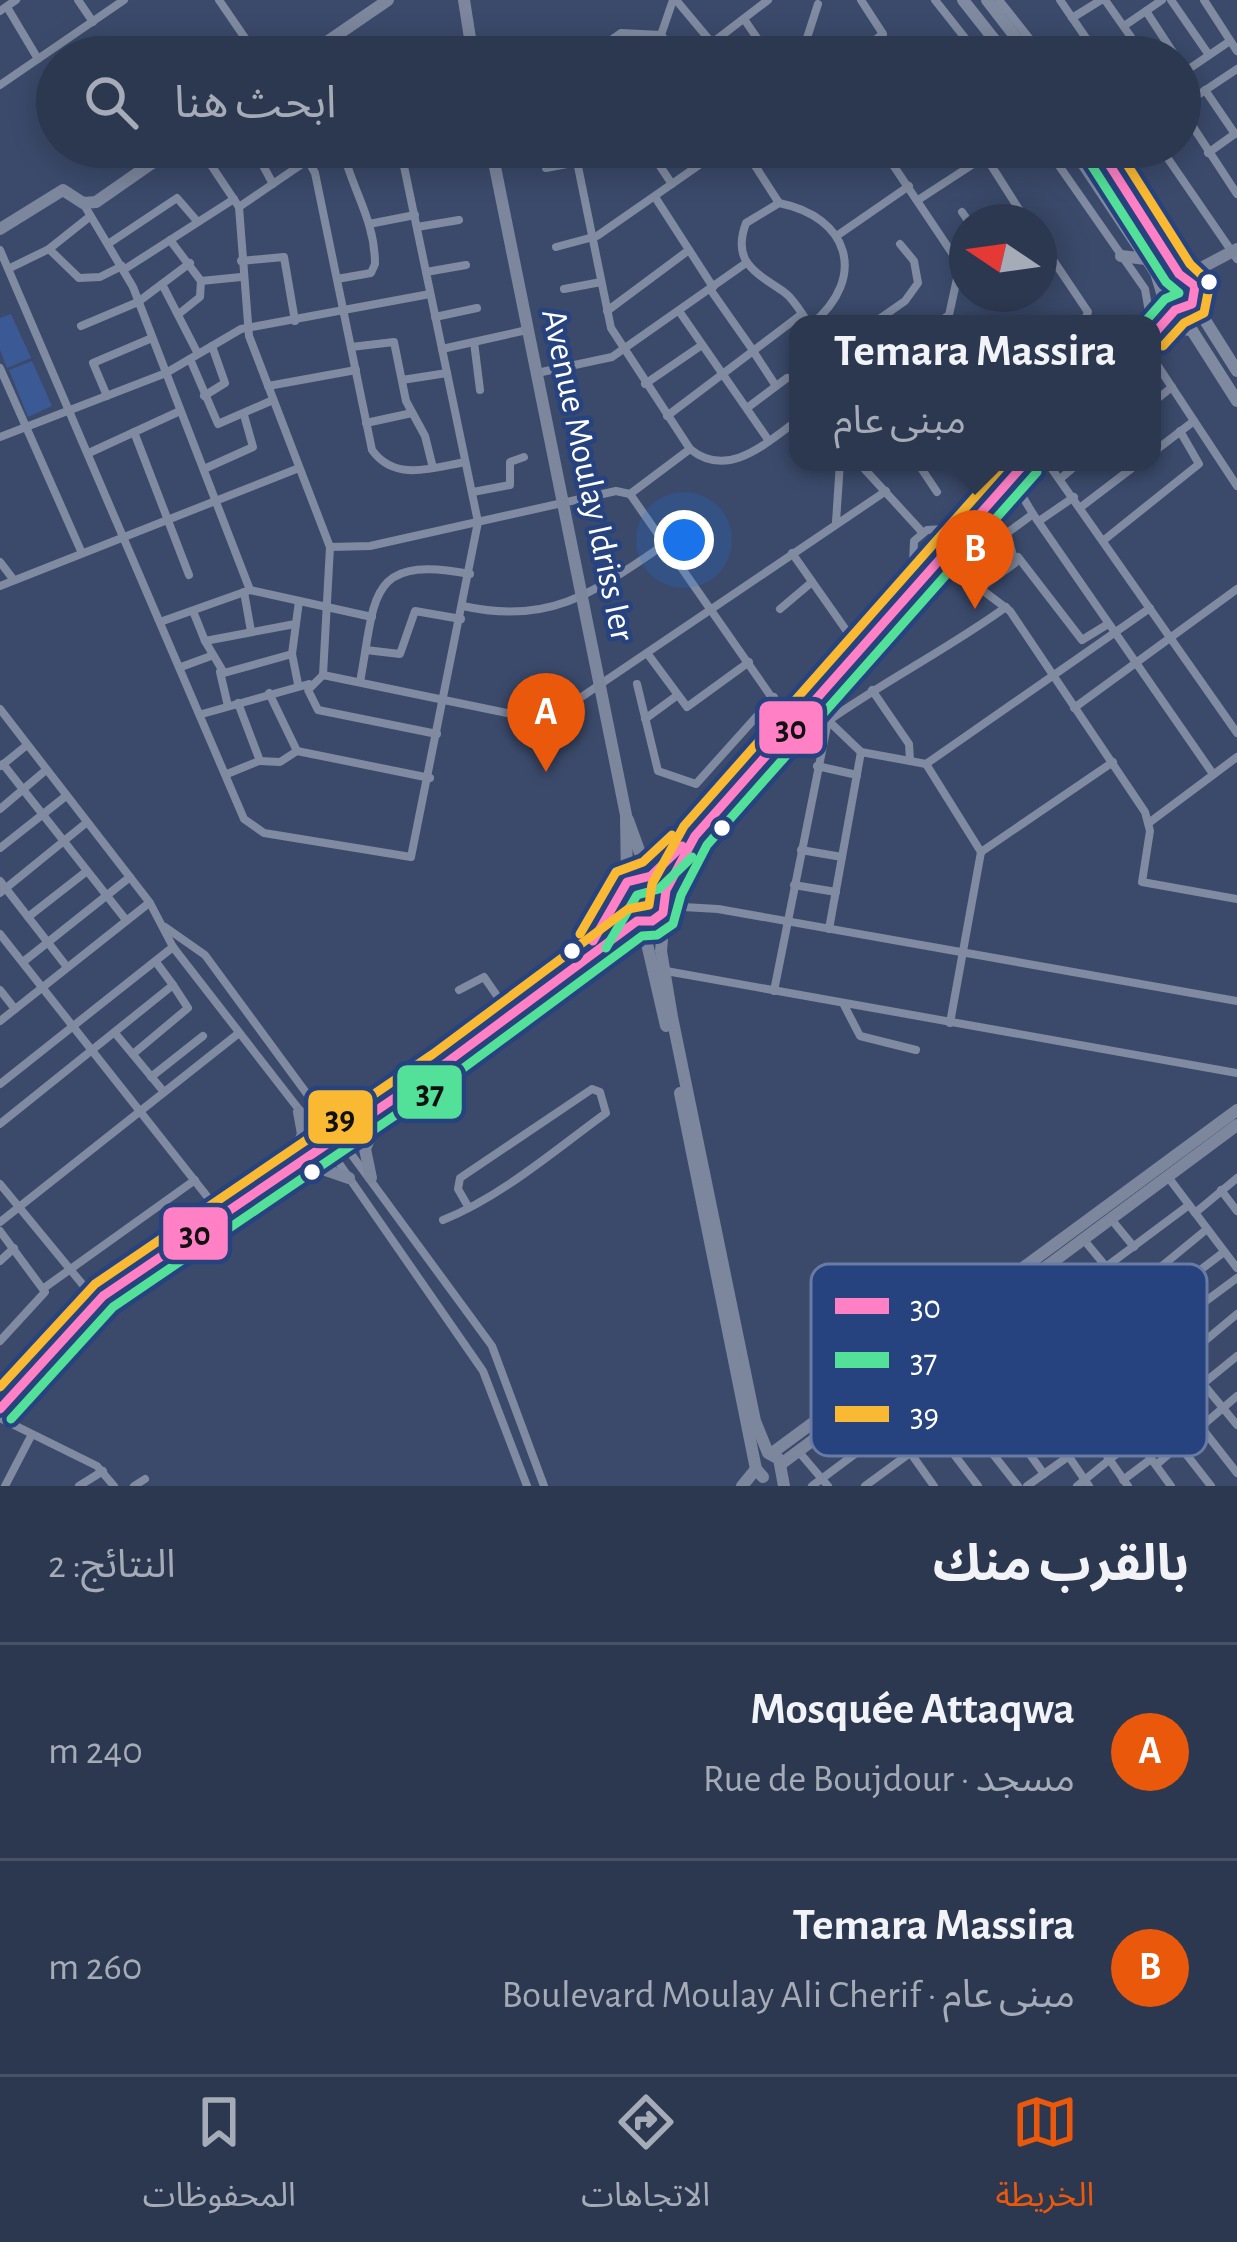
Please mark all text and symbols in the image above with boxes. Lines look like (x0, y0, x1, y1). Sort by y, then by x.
search box (36, 36, 1201, 168)
icon: search (78, 69, 144, 135)
text: ابحث هنا (174, 81, 336, 126)
north arrow (949, 204, 1057, 312)
unlabelled marker (1198, 271, 1220, 293)
street label: Avenue Moulay Idriss Ier (535, 306, 641, 645)
popup (789, 315, 1161, 471)
text: Temara Massira (834, 329, 1116, 374)
text: مبنى عام (834, 402, 966, 441)
your location (654, 510, 714, 570)
pin: B (936, 510, 1014, 609)
pin: A (507, 673, 585, 772)
line badge: 30 (757, 699, 825, 756)
text: 30 (775, 713, 807, 746)
unlabelled marker (711, 817, 733, 839)
unlabelled marker (561, 940, 583, 962)
line badge: 37 (395, 1063, 464, 1121)
text: 37 (416, 1077, 444, 1110)
line badge: 39 (306, 1088, 375, 1146)
text: 39 (325, 1103, 355, 1136)
unlabelled marker (301, 1161, 323, 1183)
line badge: 30 (161, 1205, 230, 1262)
text: 30 (179, 1219, 211, 1252)
legend (811, 1264, 1207, 1456)
text: 30 (910, 1292, 941, 1325)
text: 37 (910, 1346, 937, 1379)
text: 39 (910, 1400, 939, 1433)
text: بالقرب منك (933, 1539, 1189, 1590)
text: النتائج: 2 (48, 1546, 176, 1585)
text: Mosquée Attaqwa (750, 1687, 1075, 1732)
text: 240 m (48, 1732, 143, 1771)
text: A (1138, 1732, 1162, 1771)
text: مسجد · Rue de Boujdour (703, 1760, 1075, 1799)
text: Temara Massira (792, 1903, 1075, 1948)
text: 260 m (48, 1948, 142, 1987)
text: B (1139, 1948, 1161, 1987)
text: مبنى عام · Boulevard Moulay Ali Cherif (501, 1976, 1075, 2015)
tab: المحفوظات (143, 2089, 296, 2230)
tab: الاتجاهات (581, 2089, 710, 2230)
tab: الخريطة (995, 2089, 1094, 2230)

